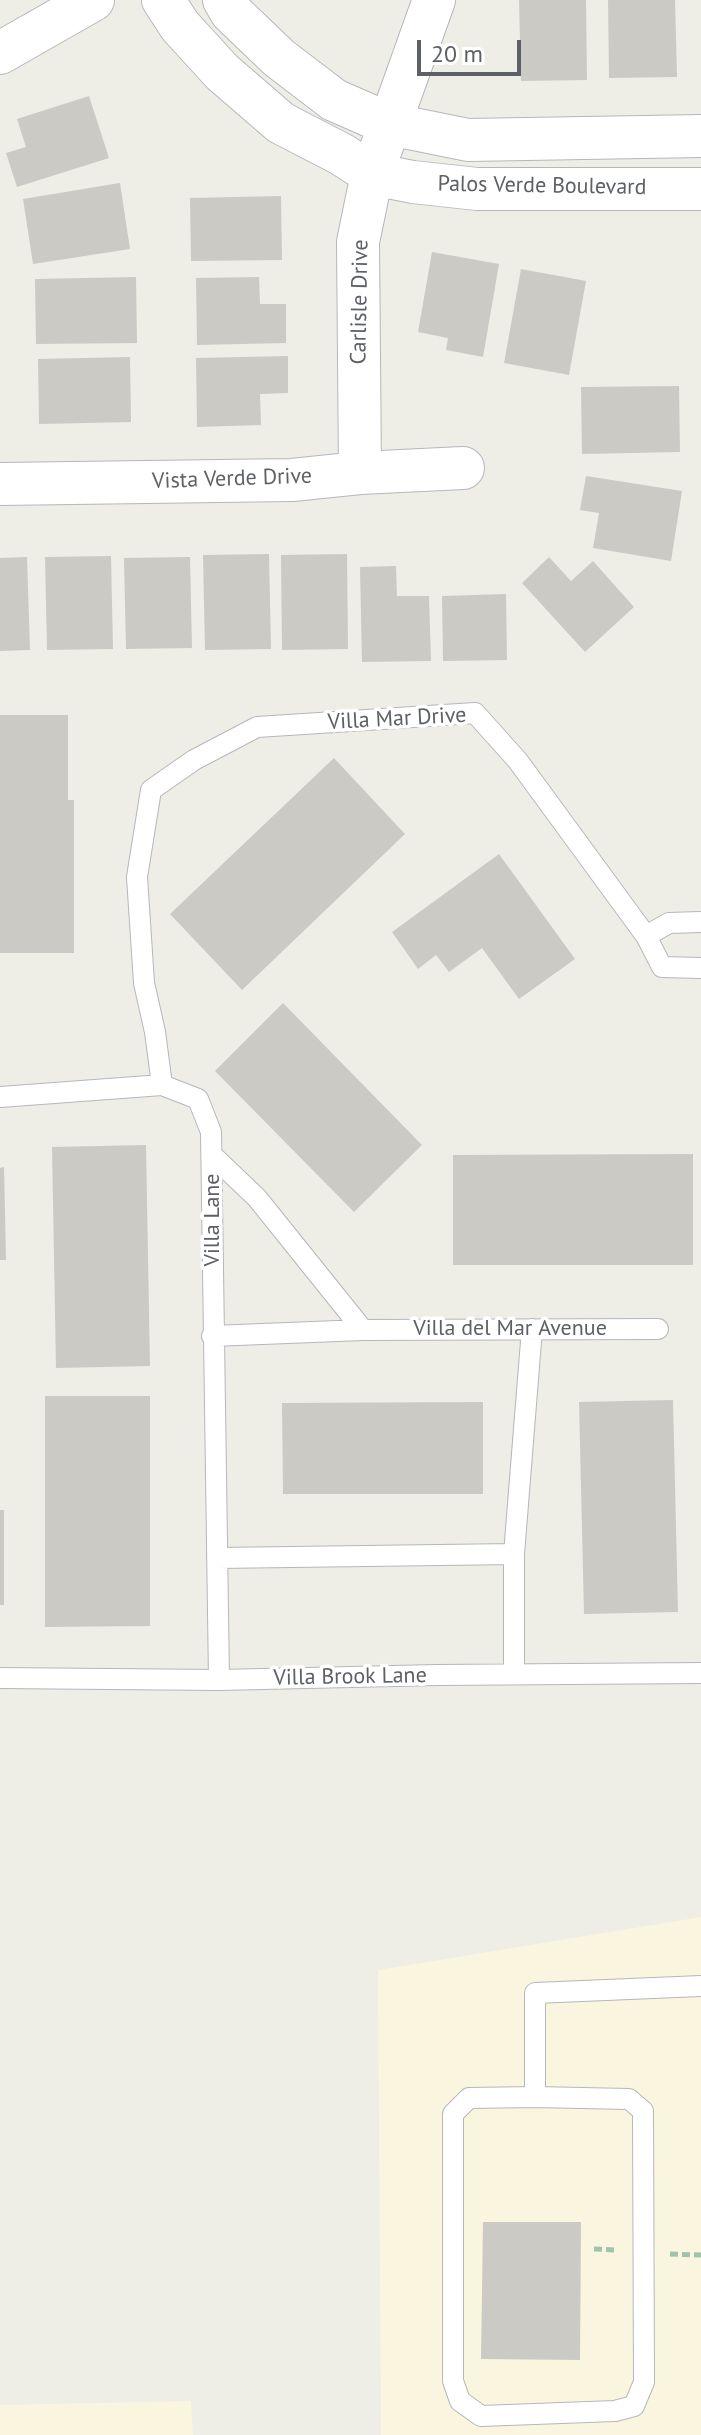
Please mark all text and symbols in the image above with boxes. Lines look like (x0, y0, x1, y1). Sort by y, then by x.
scale bar (421, 24, 525, 74)
text: 20 m (431, 38, 483, 69)
street label: Palos Verde Boulevard (437, 171, 647, 201)
street label: Carlisle Drive (346, 239, 374, 365)
street label: Vista Verde Drive (152, 463, 312, 495)
street label: Villa Mar Drive (327, 702, 467, 736)
street label: Villa Lane (200, 1173, 226, 1267)
street label: Villa del Mar Avenue (413, 1316, 607, 1342)
street label: Villa Brook Lane (273, 1662, 427, 1692)

